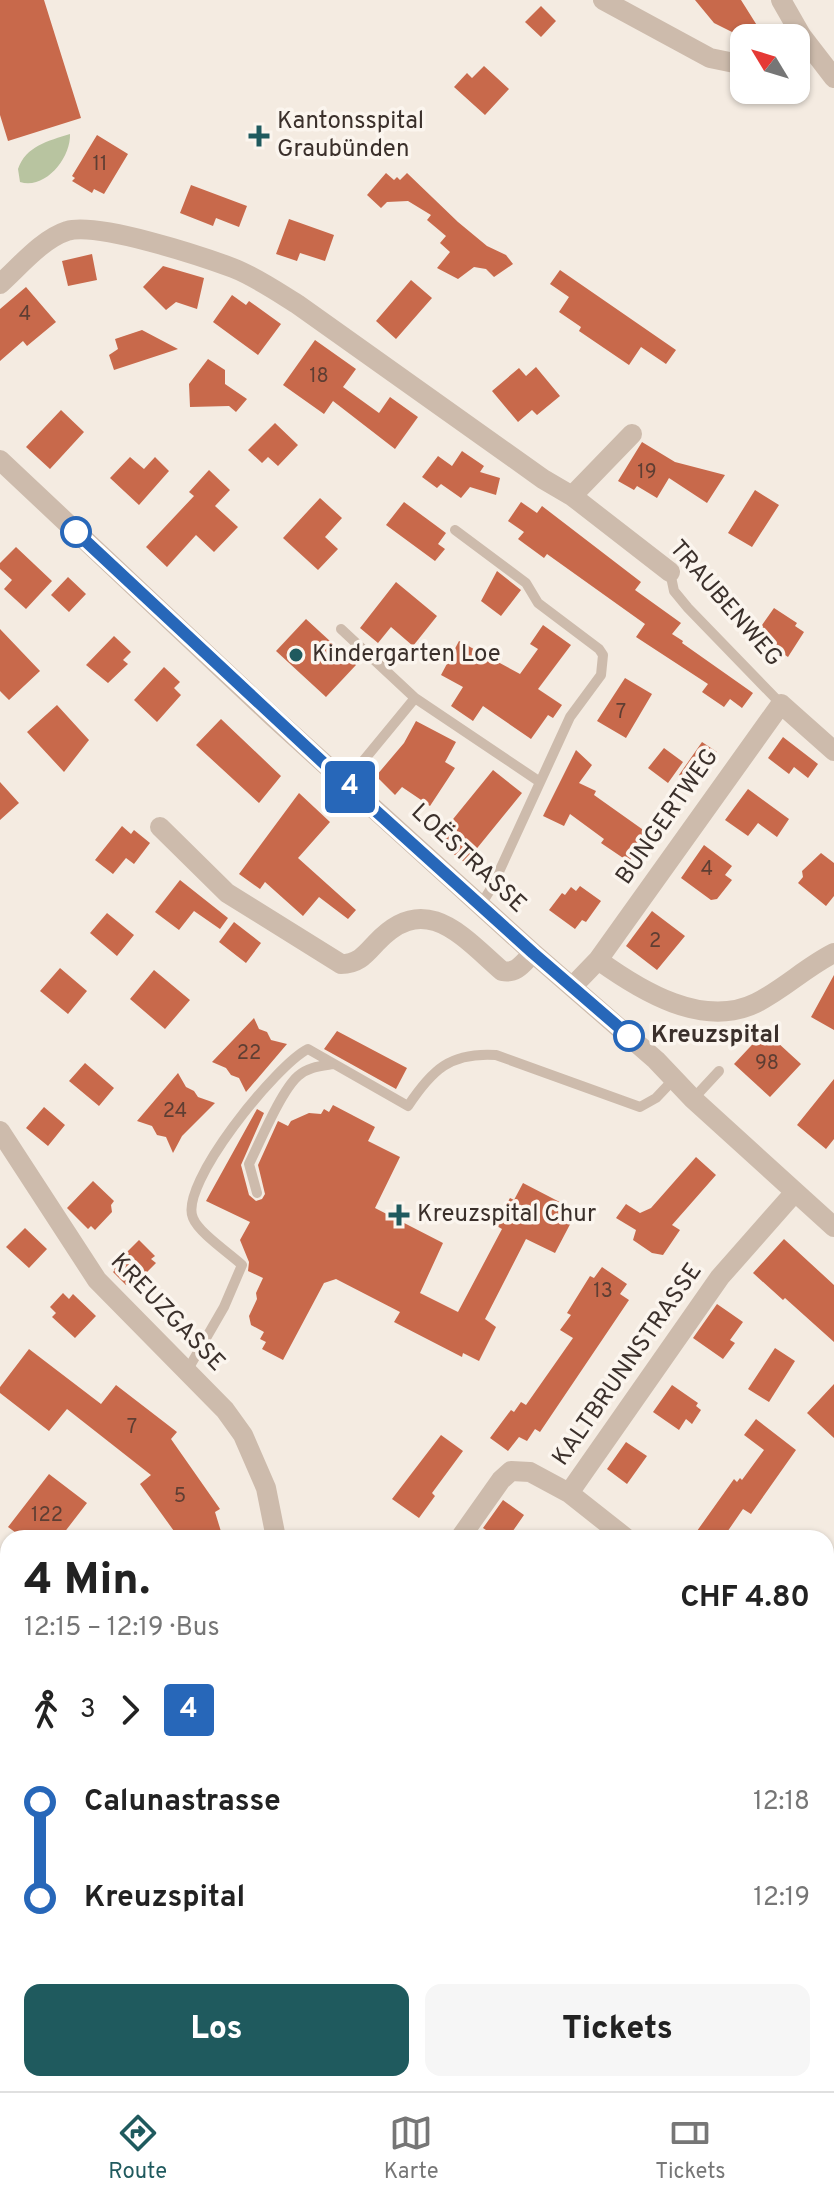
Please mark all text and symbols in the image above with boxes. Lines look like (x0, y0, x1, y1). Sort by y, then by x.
north arrow (730, 24, 810, 104)
map controls (730, 24, 810, 104)
place label: Kantonsspital Graubünden (277, 107, 424, 165)
marker: Kantonsspital Graubünden (248, 125, 270, 147)
house number: 11 (93, 152, 107, 178)
house number: 4 (19, 302, 31, 328)
house number: 18 (309, 364, 329, 390)
house number: 19 (637, 460, 657, 486)
unlabelled marker (61, 517, 91, 547)
street label: TRAUBENWEG (662, 535, 788, 673)
place label: Kindergarten Loe (312, 640, 501, 670)
marker: Kindergarten Loe (287, 646, 305, 664)
house number: 7 (616, 700, 626, 726)
street label: BUNGERTWEG (610, 743, 726, 891)
line badge: 4 (324, 761, 376, 813)
text: 4 (341, 769, 359, 805)
street label: LOËSTRASSE (404, 797, 533, 920)
house number: 4 (701, 857, 713, 883)
house number: 2 (649, 929, 661, 955)
marker: Kreuzspital (614, 1021, 644, 1051)
place label: Kreuzspital (651, 1021, 780, 1051)
house number: 22 (237, 1041, 261, 1067)
house number: 98 (755, 1051, 779, 1077)
house number: 24 (163, 1099, 187, 1125)
place label: Kreuzspital Chur (417, 1200, 596, 1230)
marker: Kreuzspital Chur (388, 1204, 410, 1226)
street label: KREUZGASSE (103, 1248, 231, 1378)
street label: KALTBRUNNSTRASSE (547, 1258, 709, 1472)
house number: 13 (593, 1279, 613, 1305)
house number: 7 (127, 1415, 137, 1441)
house number: 5 (174, 1484, 186, 1510)
house number: 122 (31, 1503, 63, 1529)
text: 4 Min. (24, 1554, 150, 1610)
text: CHF 4.80 (680, 1580, 810, 1617)
text: 12:15 – 12:19 · Bus (24, 1612, 220, 1645)
icon: walk (24, 1688, 68, 1732)
icon: forward (108, 1688, 152, 1732)
text: 4 (180, 1692, 198, 1728)
text: 3 (80, 1694, 96, 1727)
text: Calunastrasse (84, 1784, 281, 1821)
text: 12:18 (753, 1786, 810, 1819)
text: Kreuzspital (84, 1880, 245, 1917)
text: 12:19 (753, 1882, 810, 1915)
button: Los (24, 1984, 409, 2076)
button: Tickets (425, 1984, 810, 2076)
tab: Route (108, 2111, 167, 2186)
tab: Karte (384, 2111, 439, 2186)
tab: Tickets (655, 2111, 726, 2186)

